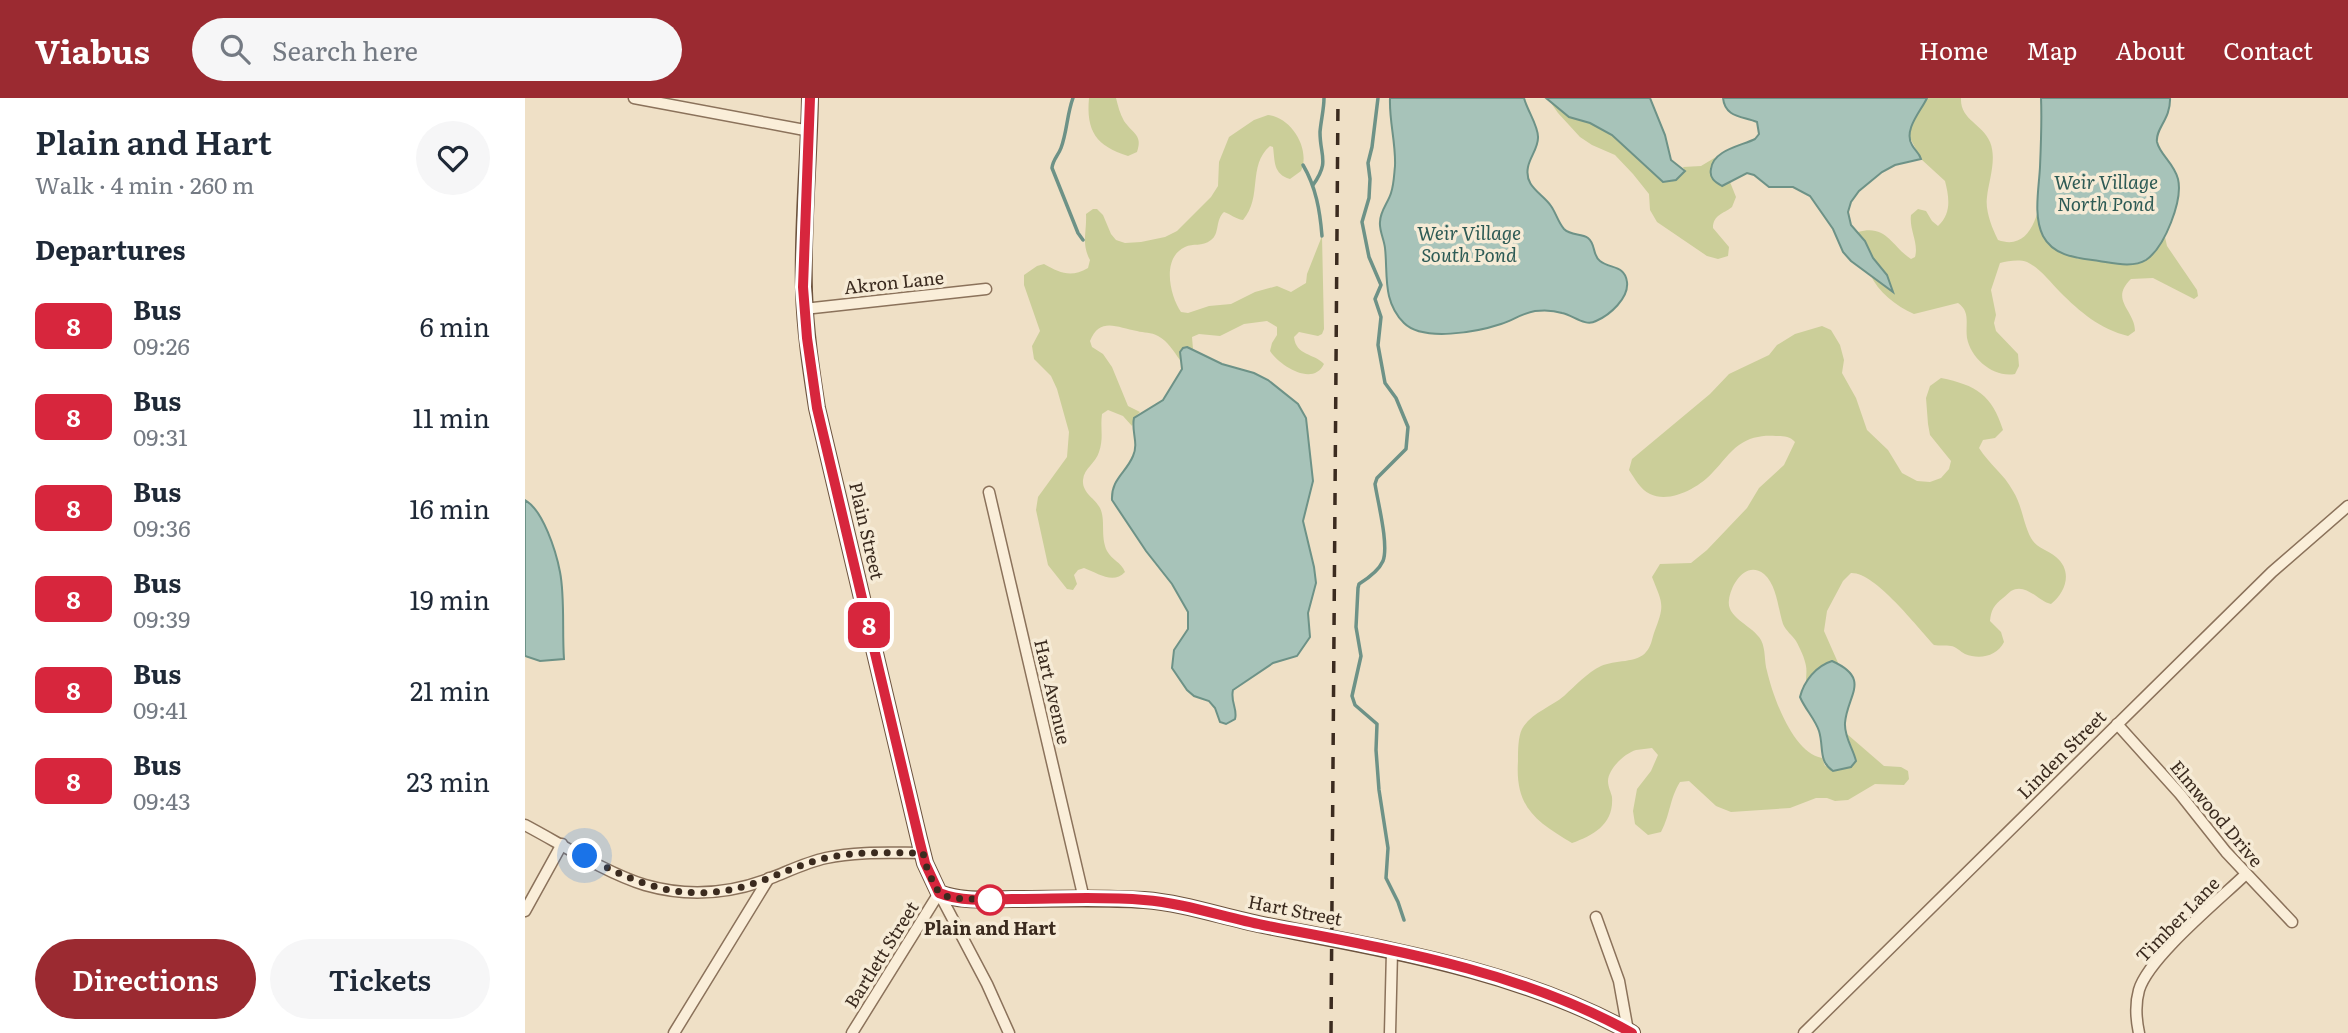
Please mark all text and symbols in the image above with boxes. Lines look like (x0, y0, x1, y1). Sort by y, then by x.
search box (192, 18, 682, 81)
text: Viabus (35, 25, 150, 74)
icon: search (216, 30, 254, 68)
text: Search here (272, 30, 418, 69)
text: Home (1919, 32, 1988, 67)
text: Map (2026, 32, 2077, 67)
text: About (2115, 32, 2185, 67)
text: Contact (2223, 32, 2313, 67)
text: Plain and Hart (35, 116, 272, 165)
button: heart (416, 121, 490, 195)
text: Walk · 4 min · 260 m (35, 167, 254, 201)
water label: Weir Village North Pond (2054, 167, 2158, 217)
water label: Weir Village South Pond (1417, 218, 1521, 268)
text: Departures (35, 229, 186, 268)
street label: Akron Lane (842, 263, 945, 300)
text: Bus (133, 289, 181, 328)
text: 6 min (420, 306, 490, 345)
text: 8 (66, 308, 81, 343)
text: 09:26 (133, 328, 190, 362)
text: Bus (133, 380, 181, 419)
text: 11 min (413, 397, 490, 436)
text: 8 (66, 399, 81, 434)
text: 09:31 (133, 419, 188, 453)
text: Bus (133, 471, 181, 510)
street label: Plain Street (843, 479, 892, 583)
text: 16 min (409, 488, 490, 527)
text: 8 (66, 490, 81, 525)
text: 09:36 (133, 510, 191, 544)
text: Bus (133, 562, 181, 601)
text: 19 min (410, 579, 490, 618)
text: 8 (66, 581, 81, 616)
text: 09:39 (133, 601, 190, 635)
line badge: 8 (846, 602, 892, 648)
text: 8 (862, 607, 876, 642)
street label: Hart Avenue (1028, 636, 1079, 747)
text: Bus (133, 653, 181, 692)
text: 21 min (410, 670, 490, 709)
text: 8 (66, 672, 81, 707)
text: 09:41 (133, 692, 188, 726)
street label: Linden Street (2010, 703, 2112, 805)
text: Bus (133, 744, 181, 783)
street label: Elmwood Drive (2164, 754, 2270, 872)
text: 23 min (406, 761, 490, 800)
text: 8 (66, 763, 81, 798)
text: 09:43 (133, 783, 191, 817)
your location (567, 838, 602, 873)
street label: Timber Lane (2129, 870, 2225, 968)
marker: Plain and Hart (975, 885, 1005, 915)
street label: Hart Street (1246, 887, 1345, 932)
street label: Bartlett Street (837, 895, 925, 1013)
place label: Plain and Hart (924, 914, 1056, 941)
button: Directions (35, 939, 256, 1019)
button: Tickets (270, 939, 490, 1019)

